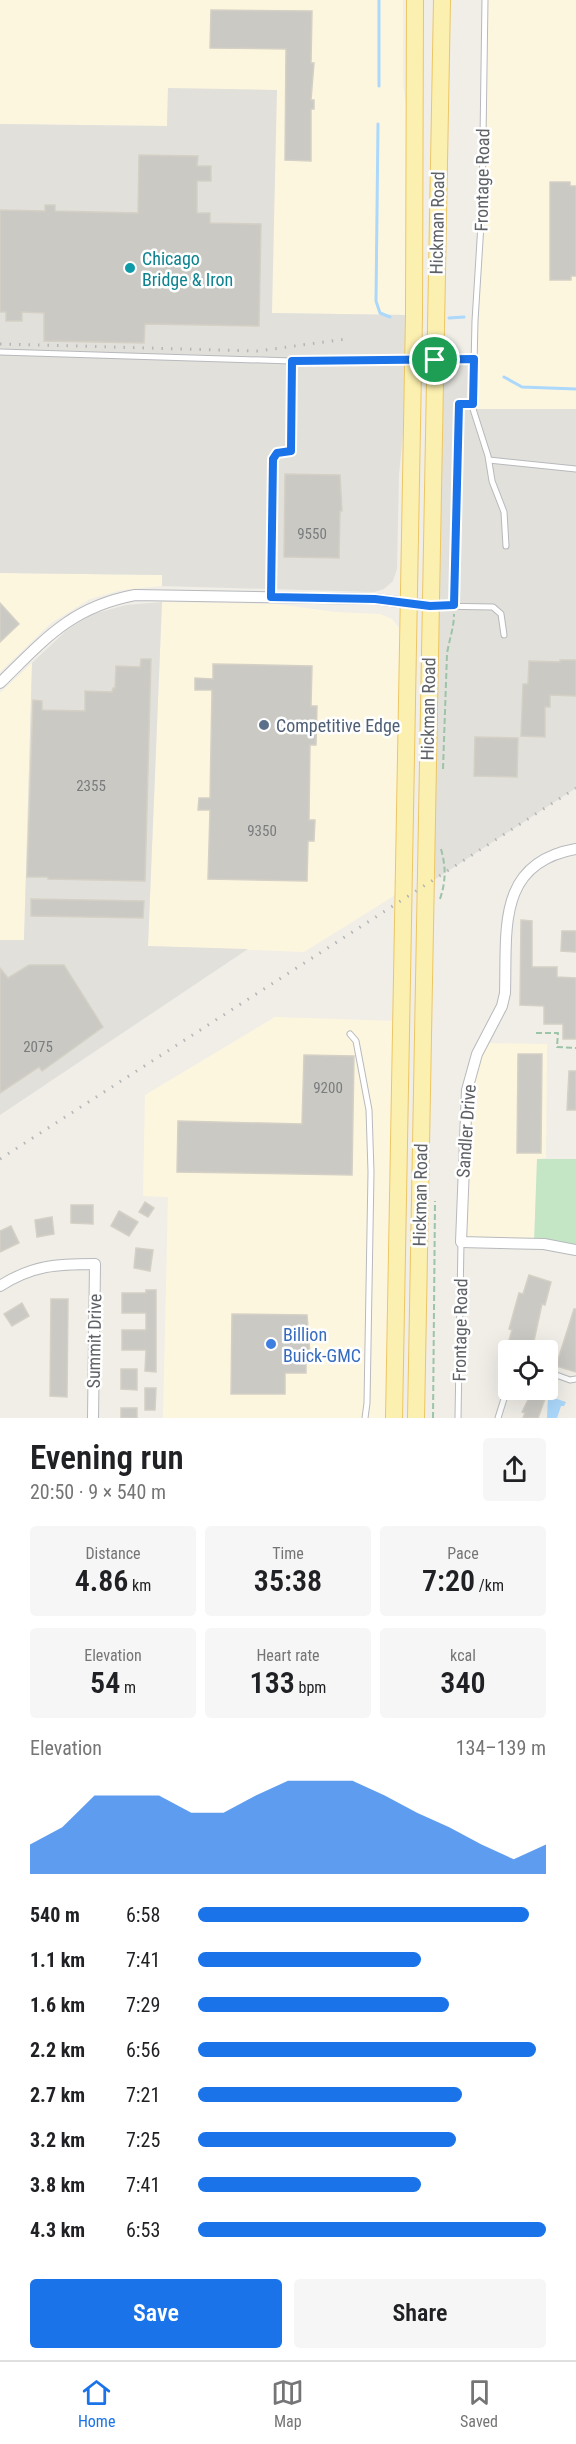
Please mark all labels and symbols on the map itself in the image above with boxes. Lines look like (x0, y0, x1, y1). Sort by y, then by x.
street label: Frontage Road (471, 128, 493, 232)
street label: Hickman Road (426, 171, 448, 275)
place label: Chicago Bridge & Iron (142, 248, 233, 290)
marker: Chicago Bridge & Iron (123, 261, 137, 275)
pin (409, 334, 460, 385)
house number: 9550 (297, 525, 327, 543)
street label: Hickman Road (417, 657, 439, 761)
place label: Competitive Edge (276, 715, 400, 736)
marker: Competitive Edge (257, 718, 271, 732)
house number: 2355 (76, 777, 106, 795)
house number: 9350 (247, 822, 277, 840)
house number: 2075 (23, 1038, 53, 1056)
house number: 9200 (313, 1079, 343, 1097)
street label: Sandler Drive (452, 1084, 480, 1178)
street label: Hickman Road (409, 1143, 431, 1247)
street label: Frontage Road (449, 1278, 471, 1382)
street label: Summit Drive (83, 1294, 105, 1388)
place label: Billion Buick-GMC (283, 1324, 361, 1366)
marker: Billion Buick-GMC (264, 1337, 278, 1351)

